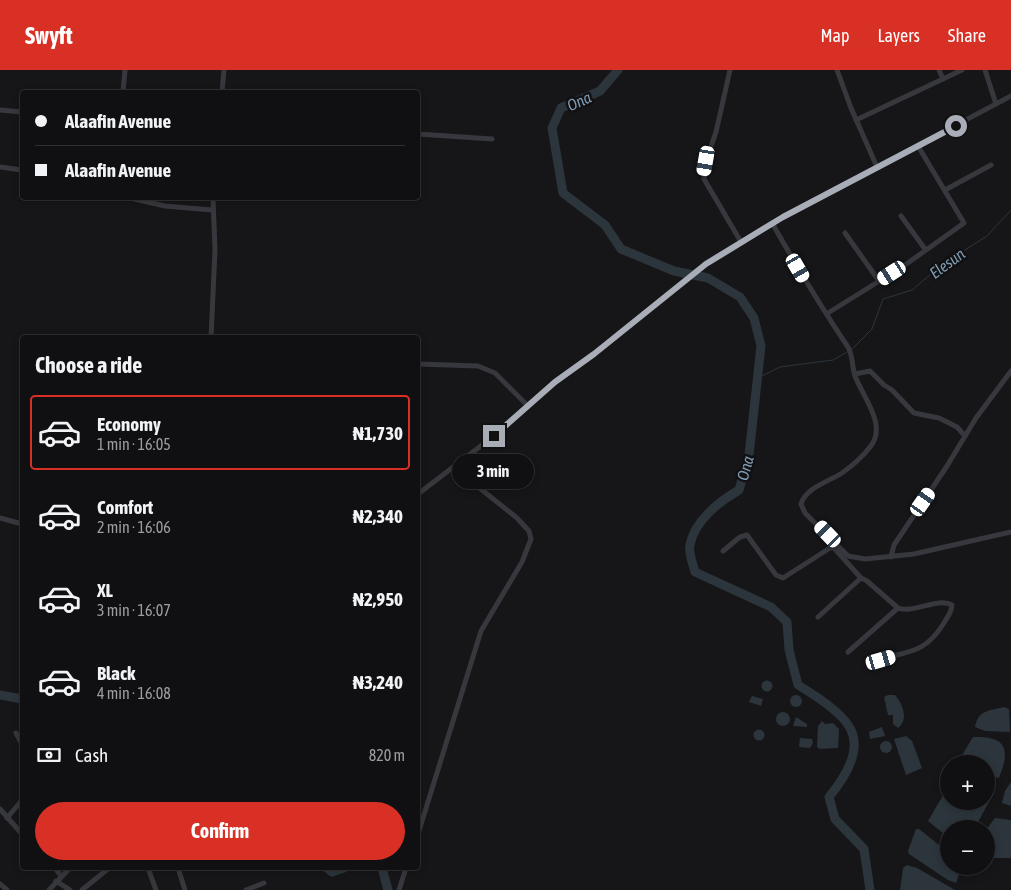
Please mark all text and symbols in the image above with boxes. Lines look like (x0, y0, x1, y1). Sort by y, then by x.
text: Swyft (25, 22, 73, 49)
text: Map (820, 25, 849, 46)
text: Layers (877, 25, 920, 46)
text: Share (948, 25, 986, 46)
water label: Ona (564, 88, 594, 114)
text: Alaafin Avenue (65, 110, 171, 132)
route start (945, 115, 967, 137)
car (696, 145, 715, 177)
text: Alaafin Avenue (65, 159, 171, 181)
water label: Elesun (926, 244, 968, 282)
car (784, 251, 811, 285)
car (875, 259, 908, 287)
text: Choose a ride (35, 352, 142, 378)
icon: car (37, 410, 82, 455)
text: Economy (97, 413, 161, 435)
text: ₦1,730 (353, 422, 403, 444)
route end (483, 425, 505, 447)
text: 1 min · 16:05 (97, 435, 171, 453)
water label: Ona (733, 453, 757, 482)
callout: 3 min (453, 454, 535, 488)
text: 3 min (477, 462, 509, 480)
car (908, 485, 937, 519)
icon: car (37, 493, 82, 538)
text: Comfort (97, 496, 153, 518)
text: ₦2,340 (353, 505, 403, 527)
text: 2 min · 16:06 (97, 518, 171, 536)
car (812, 518, 843, 550)
icon: car (37, 576, 82, 621)
text: XL (97, 579, 113, 601)
text: ₦2,950 (353, 588, 403, 610)
text: 3 min · 16:07 (97, 601, 171, 619)
car (864, 649, 897, 671)
icon: car (37, 659, 82, 704)
text: Black (97, 662, 135, 684)
text: ₦3,240 (353, 671, 403, 693)
text: 4 min · 16:08 (97, 684, 171, 702)
icon: cash (35, 741, 63, 769)
text: Cash (75, 744, 108, 766)
text: 820 m (369, 746, 405, 764)
map controls (940, 755, 995, 875)
button: + (940, 755, 995, 810)
button: Confirm (35, 802, 405, 860)
button: − (940, 820, 995, 875)

